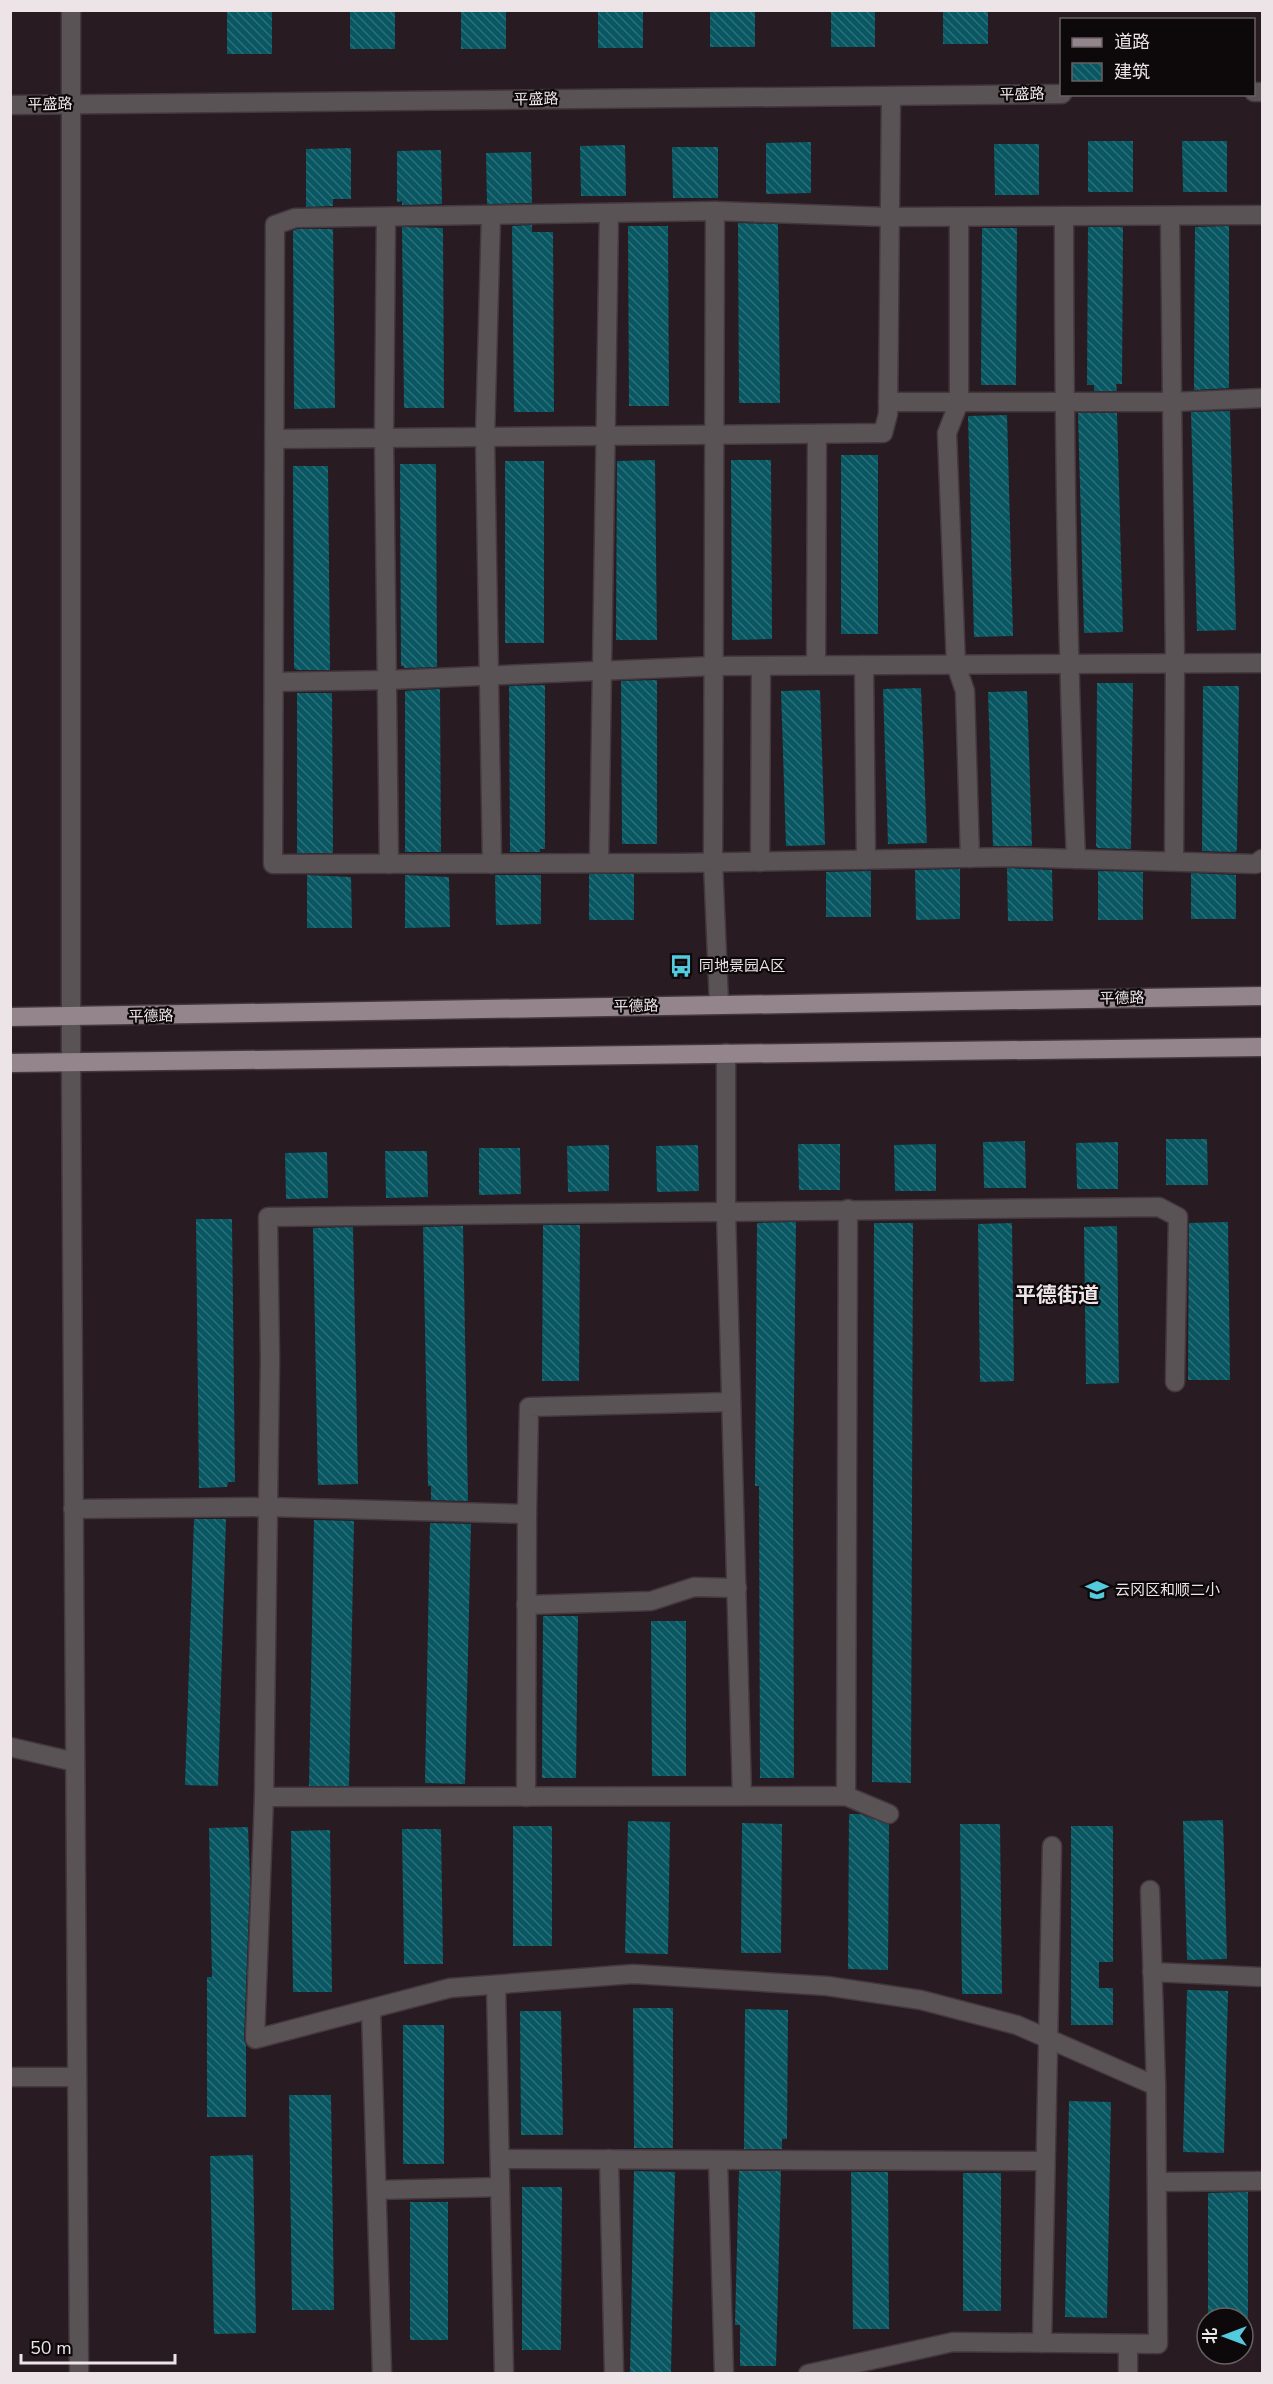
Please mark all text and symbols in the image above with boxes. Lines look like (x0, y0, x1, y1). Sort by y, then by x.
legend (1060, 18, 1255, 96)
text: 道路 (1114, 30, 1150, 54)
text: 建筑 (1114, 60, 1150, 84)
street label: 平盛路 (999, 84, 1045, 104)
street label: 平盛路 (513, 89, 559, 109)
street label: 平盛路 (27, 94, 73, 114)
bus stop icon: 同地景园A区 (668, 953, 694, 979)
place label: 同地景园A区 (699, 956, 785, 976)
street label: 平德路 (1099, 988, 1145, 1008)
street label: 平德路 (613, 996, 659, 1016)
street label: 平德路 (128, 1006, 174, 1026)
district label: 平德街道 (1015, 1281, 1099, 1309)
school or university icon: 云冈区和顺二小 (1084, 1577, 1110, 1603)
place label: 云冈区和顺二小 (1115, 1580, 1220, 1600)
north arrow (1195, 2306, 1255, 2366)
scale bar (21, 2327, 176, 2365)
text: 北 (1200, 2328, 1222, 2344)
text: 50 m (30, 2336, 72, 2360)

